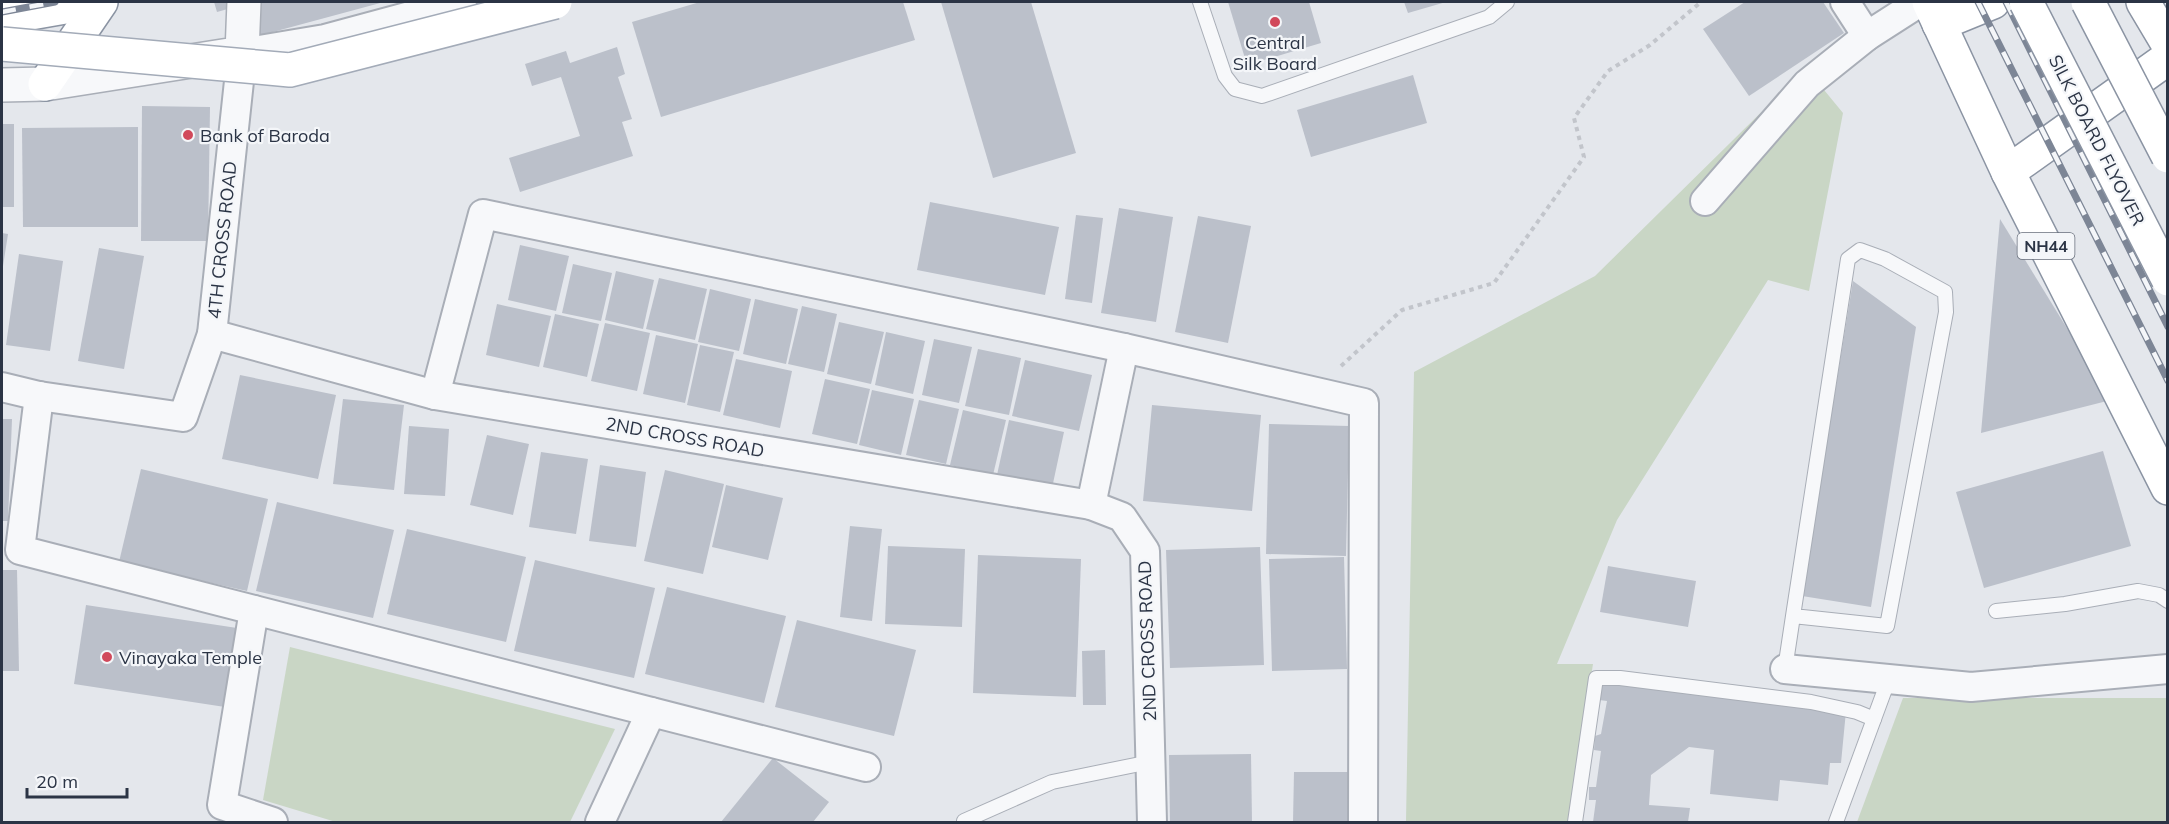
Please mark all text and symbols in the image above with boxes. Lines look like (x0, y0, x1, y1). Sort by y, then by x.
marker: Central Silk Board (1268, 15, 1282, 29)
place label: Central Silk Board (1233, 31, 1317, 75)
street label: SILK BOARD FLYOVER (2044, 51, 2150, 229)
place label: Bank of Baroda (200, 124, 330, 147)
marker: Bank of Baroda (181, 128, 195, 142)
street label: 4TH CROSS ROAD (202, 160, 242, 320)
road number: NH44 (2018, 233, 2074, 259)
street label: 2ND CROSS ROAD (604, 412, 766, 462)
street label: 2ND CROSS ROAD (1133, 560, 1161, 722)
place label: Vinayaka Temple (119, 646, 262, 669)
marker: Vinayaka Temple (100, 650, 114, 664)
scale bar (27, 761, 128, 799)
text: 20 m (36, 770, 78, 793)

